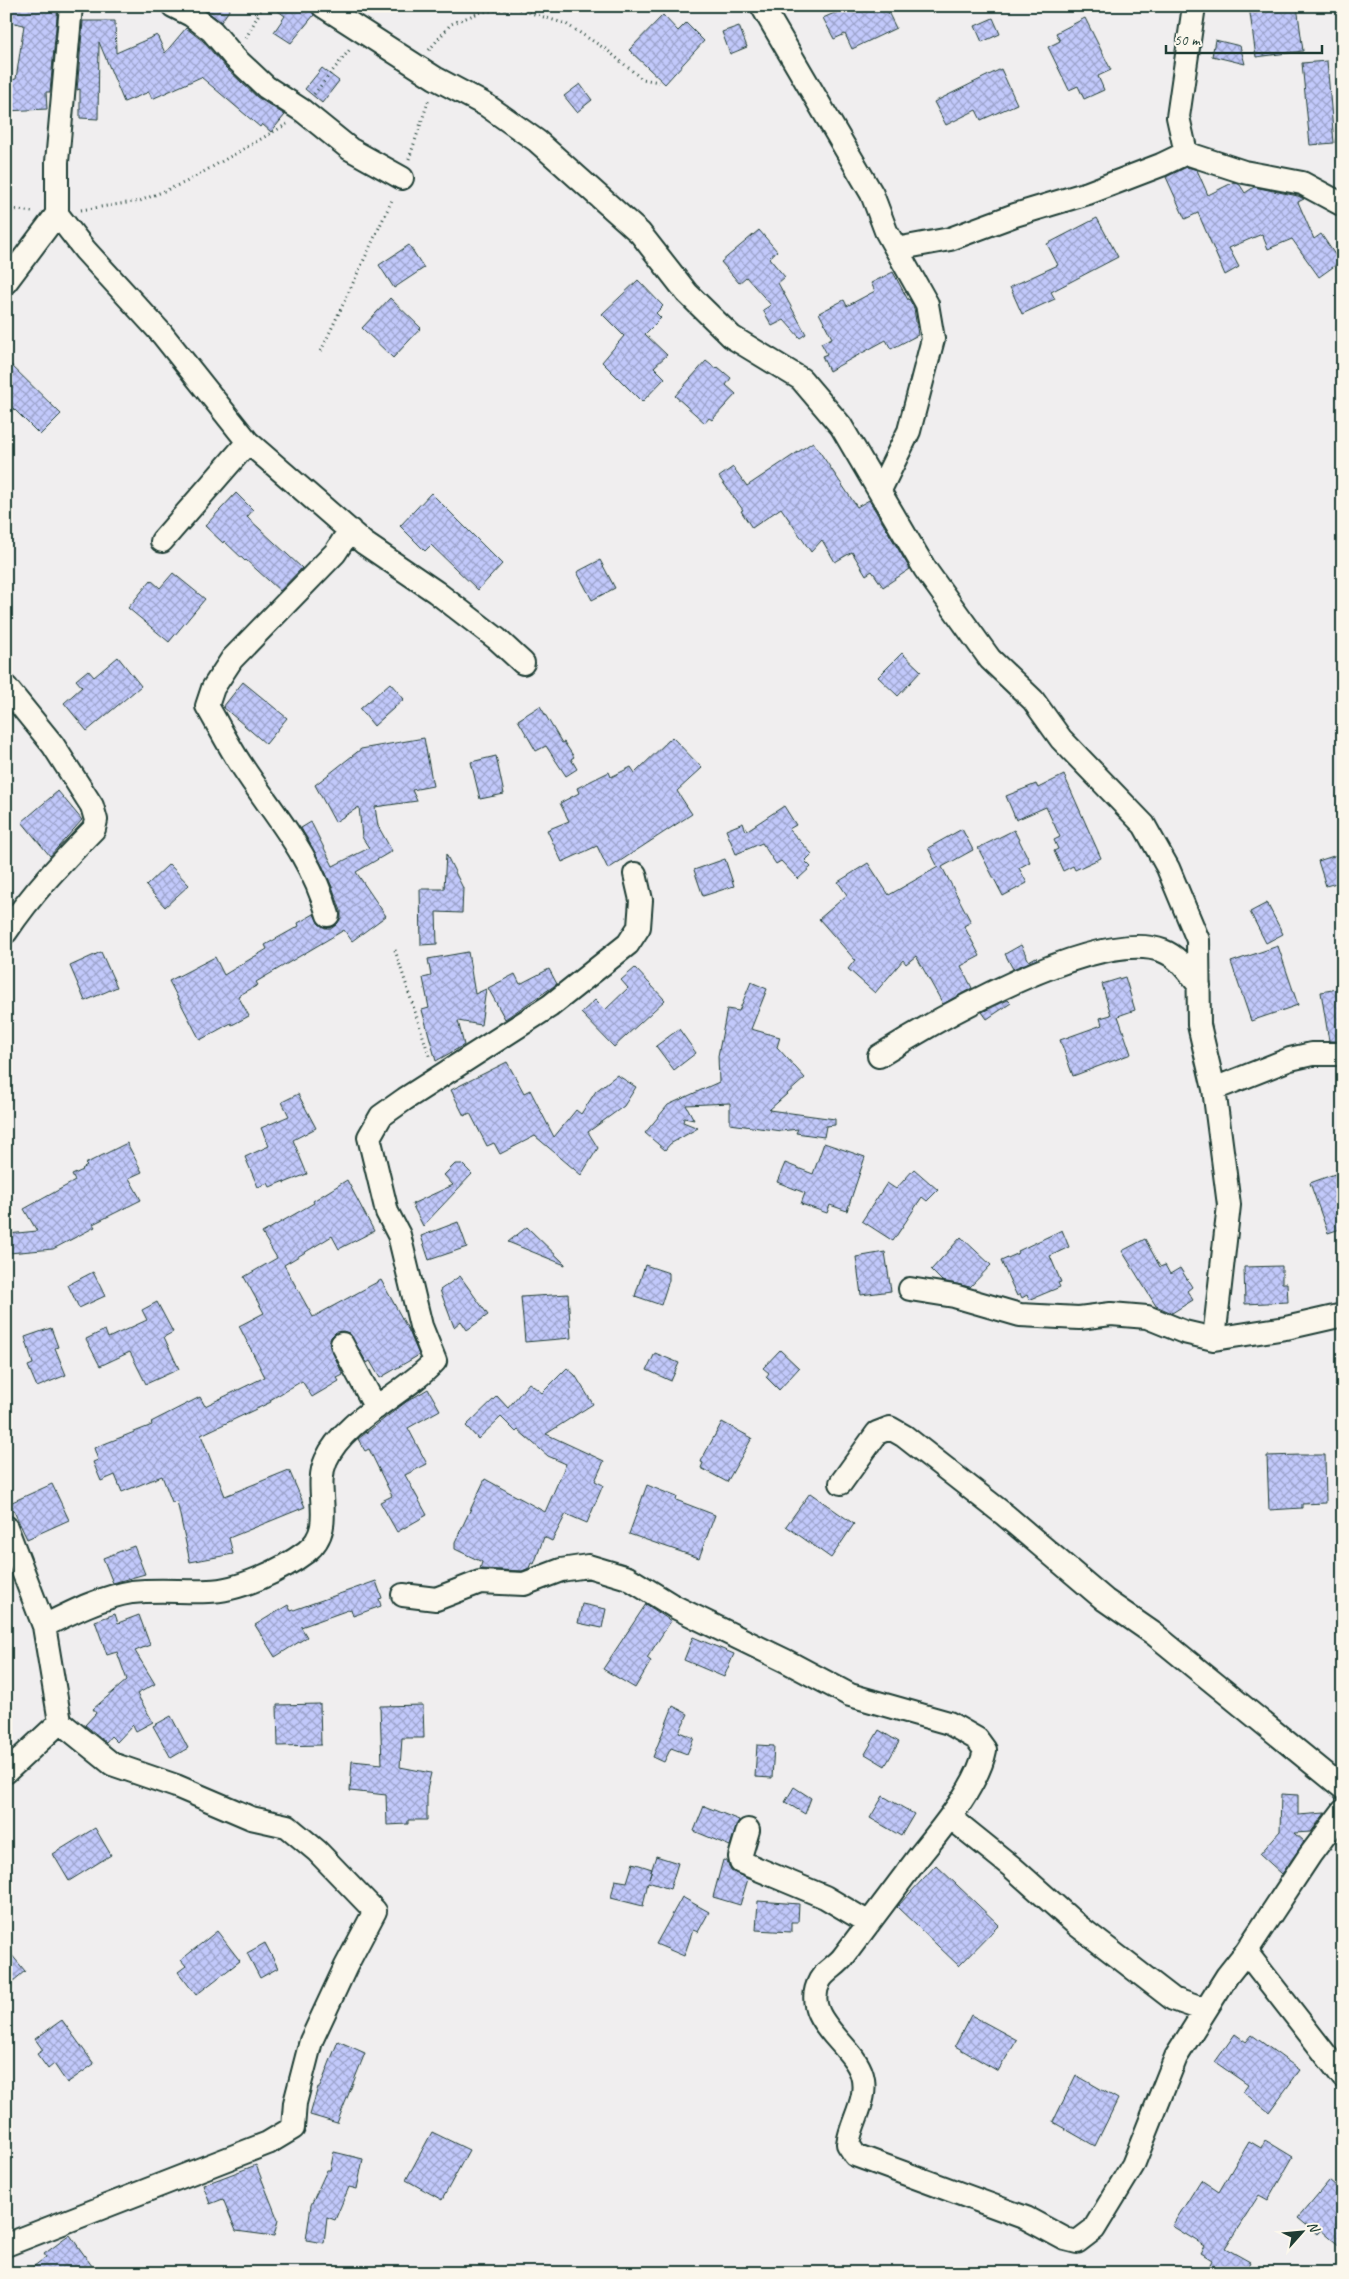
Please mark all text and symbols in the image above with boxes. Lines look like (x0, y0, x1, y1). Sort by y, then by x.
scale bar (1166, 22, 1323, 54)
text: 50 m (1174, 31, 1201, 50)
north arrow (1276, 2206, 1326, 2256)
text: N (1304, 2219, 1324, 2236)

